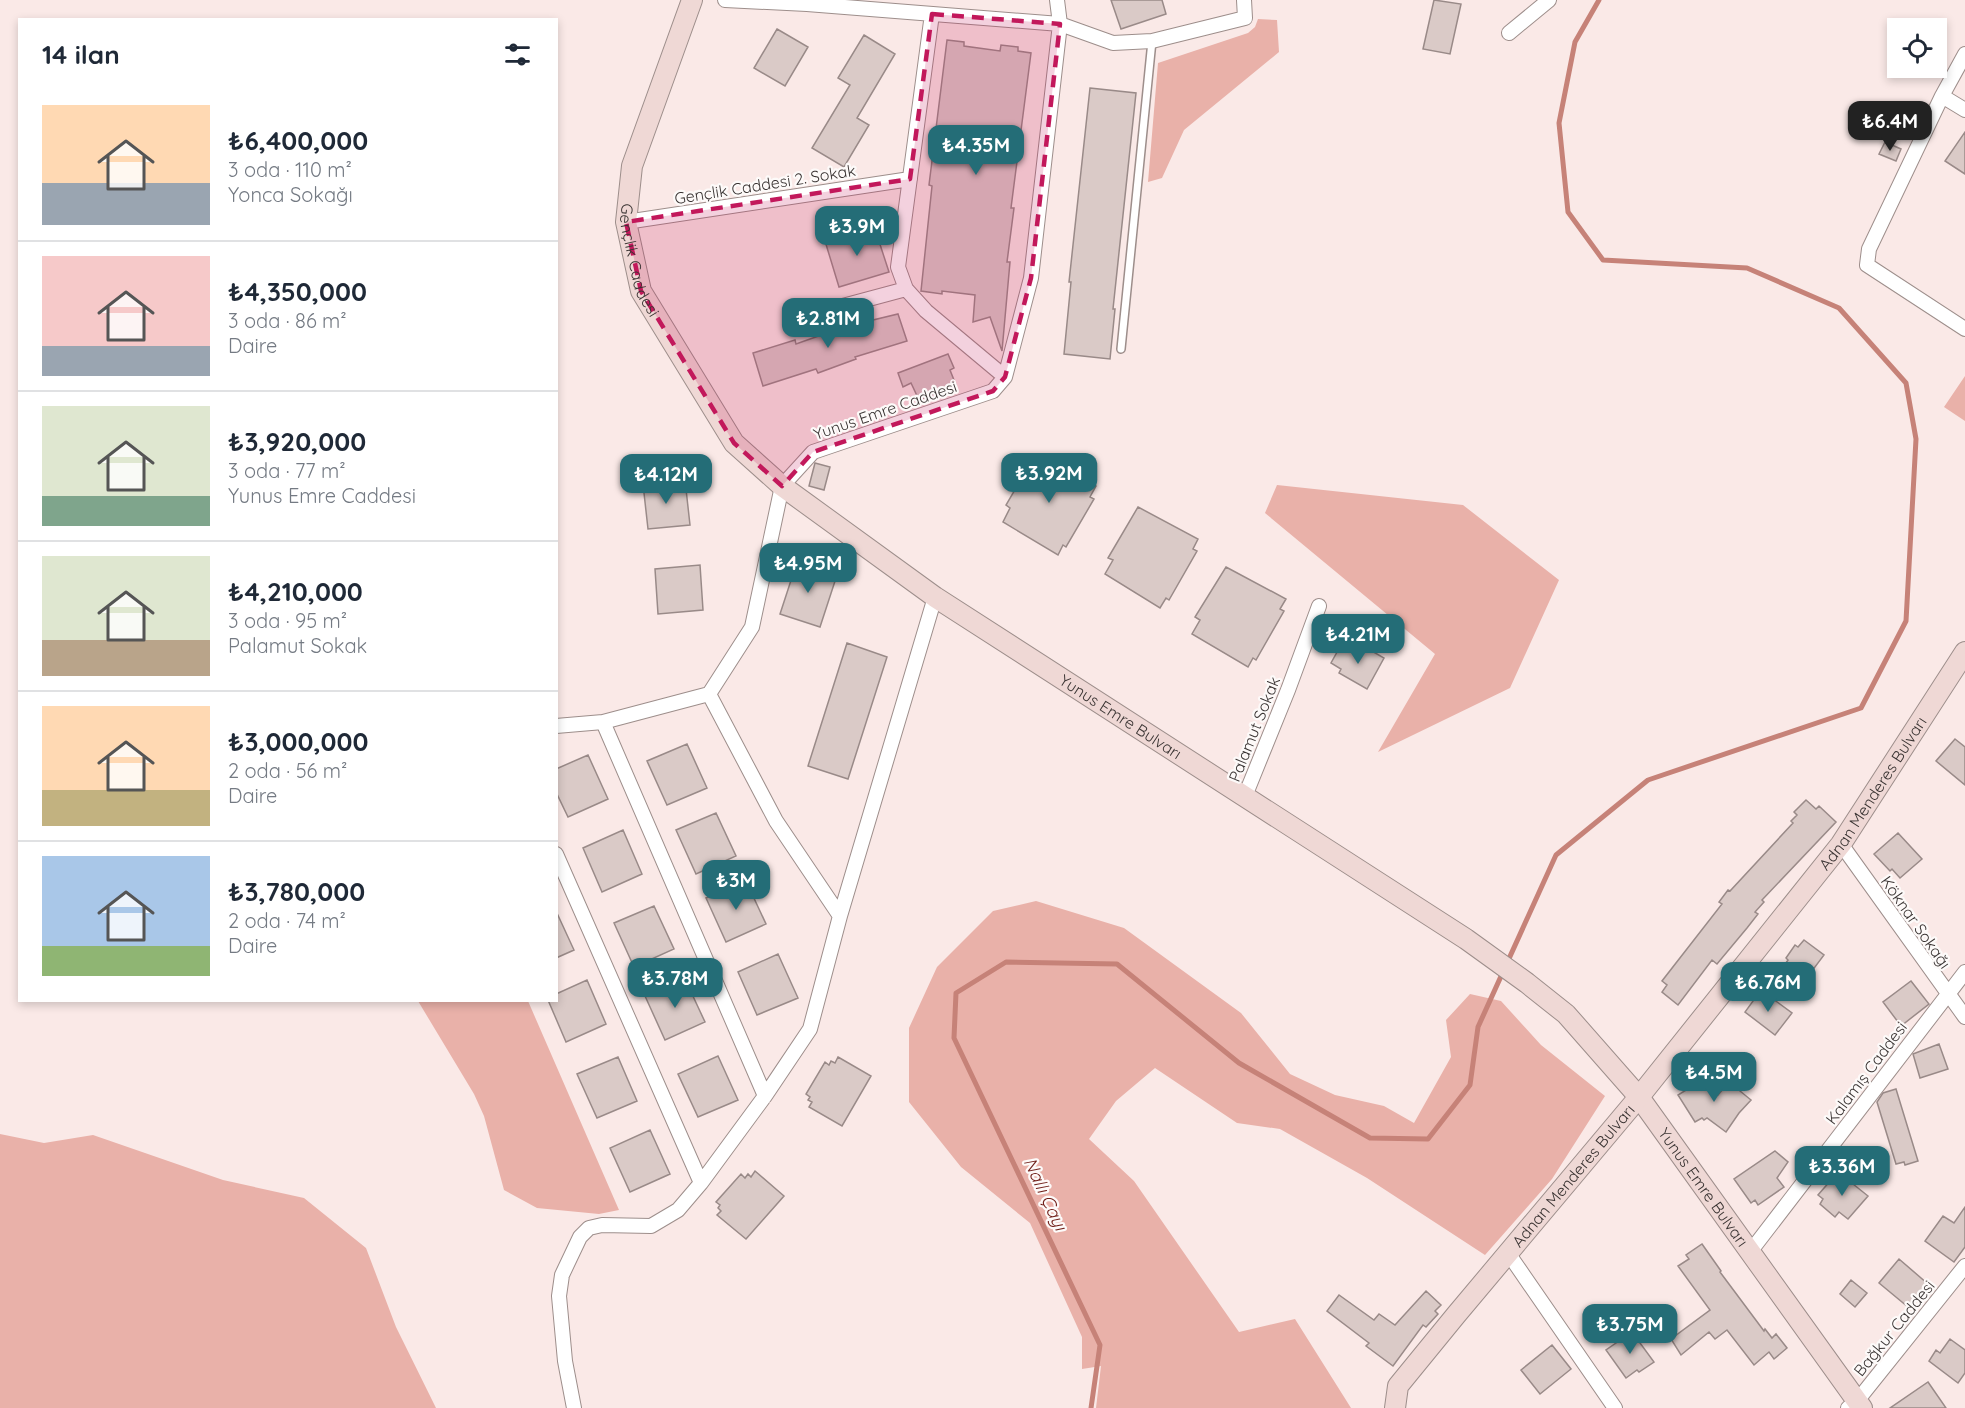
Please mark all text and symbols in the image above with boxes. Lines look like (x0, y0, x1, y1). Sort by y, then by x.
map controls (1887, 18, 1947, 78)
button: locate (1887, 18, 1947, 78)
text: 14 ilan (42, 38, 120, 71)
icon: filters (501, 38, 534, 71)
pin: ₺6.4M (1848, 101, 1932, 152)
text: ₺6.4M (1862, 108, 1918, 133)
text: ₺6,400,000 (228, 124, 368, 157)
pin: ₺4.35M (927, 125, 1025, 176)
icon: home (90, 129, 162, 201)
text: ₺4.35M (942, 132, 1010, 157)
text: 3 oda · 110 m² (228, 157, 352, 182)
street label: Gençlik Caddesi 2. Sokak (673, 160, 857, 208)
text: Yonca Sokağı (228, 182, 353, 207)
street label: Gençlik Caddesi (616, 203, 664, 320)
pin: ₺3.9M (815, 206, 899, 257)
text: ₺3.9M (829, 213, 885, 238)
text: ₺4,350,000 (228, 275, 367, 308)
icon: home (90, 280, 162, 352)
pin: ₺2.81M (779, 298, 877, 349)
text: ₺2.81M (796, 305, 860, 330)
text: 3 oda · 86 m² (228, 308, 347, 333)
text: Daire (228, 333, 277, 358)
street label: Yunus Emre Caddesi (811, 376, 959, 444)
text: ₺3,920,000 (228, 425, 366, 458)
icon: home (90, 430, 162, 502)
pin: ₺3.92M (1000, 453, 1098, 504)
pin: ₺4.12M (617, 454, 715, 505)
text: 3 oda · 77 m² (228, 458, 346, 483)
text: ₺3.92M (1015, 460, 1083, 485)
text: ₺4.12M (634, 461, 698, 486)
text: Yunus Emre Caddesi (228, 483, 416, 508)
pin: ₺4.95M (759, 543, 857, 594)
text: ₺4.95M (774, 550, 842, 575)
text: ₺4,210,000 (228, 575, 363, 608)
icon: home (90, 580, 162, 652)
text: 3 oda · 95 m² (228, 608, 347, 633)
pin: ₺4.21M (1309, 614, 1407, 665)
text: ₺4.21M (1326, 621, 1390, 646)
text: Palamut Sokak (228, 633, 367, 658)
street label: Yunus Emre Bulvarı (1056, 670, 1186, 763)
street label: Palamut Sokak (1224, 674, 1284, 784)
street label: Adnan Menderes Bulvarı (1814, 713, 1931, 874)
text: ₺3,000,000 (228, 725, 369, 758)
icon: home (90, 730, 162, 802)
text: 2 oda · 56 m² (228, 758, 347, 783)
text: Daire (228, 783, 277, 808)
pin: ₺3M (707, 860, 765, 911)
text: ₺3M (716, 867, 756, 892)
street label: Köknar Sokağı (1877, 872, 1955, 972)
text: ₺3,780,000 (228, 875, 365, 908)
icon: home (90, 880, 162, 952)
text: 2 oda · 74 m² (228, 908, 346, 933)
text: Daire (228, 933, 277, 958)
pin: ₺3.78M (626, 958, 724, 1009)
pin: ₺6.76M (1719, 962, 1817, 1013)
text: ₺3.78M (642, 965, 708, 990)
text: ₺6.76M (1735, 969, 1801, 994)
street label: Kalamış Caddesi (1821, 1018, 1911, 1128)
pin: ₺4.5M (1672, 1052, 1756, 1103)
text: ₺4.5M (1685, 1059, 1743, 1084)
street label: Adnan Menderes Bulvarı (1507, 1100, 1639, 1251)
street label: Yunus Emre Bulvarı (1654, 1124, 1753, 1250)
pin: ₺3.36M (1793, 1146, 1891, 1197)
text: ₺3.36M (1809, 1153, 1875, 1178)
water label: Nallı Çayı (1019, 1154, 1073, 1235)
street label: Bağkur Caddesi (1849, 1276, 1939, 1380)
pin: ₺3.75M (1581, 1304, 1679, 1355)
text: ₺3.75M (1596, 1311, 1664, 1336)

